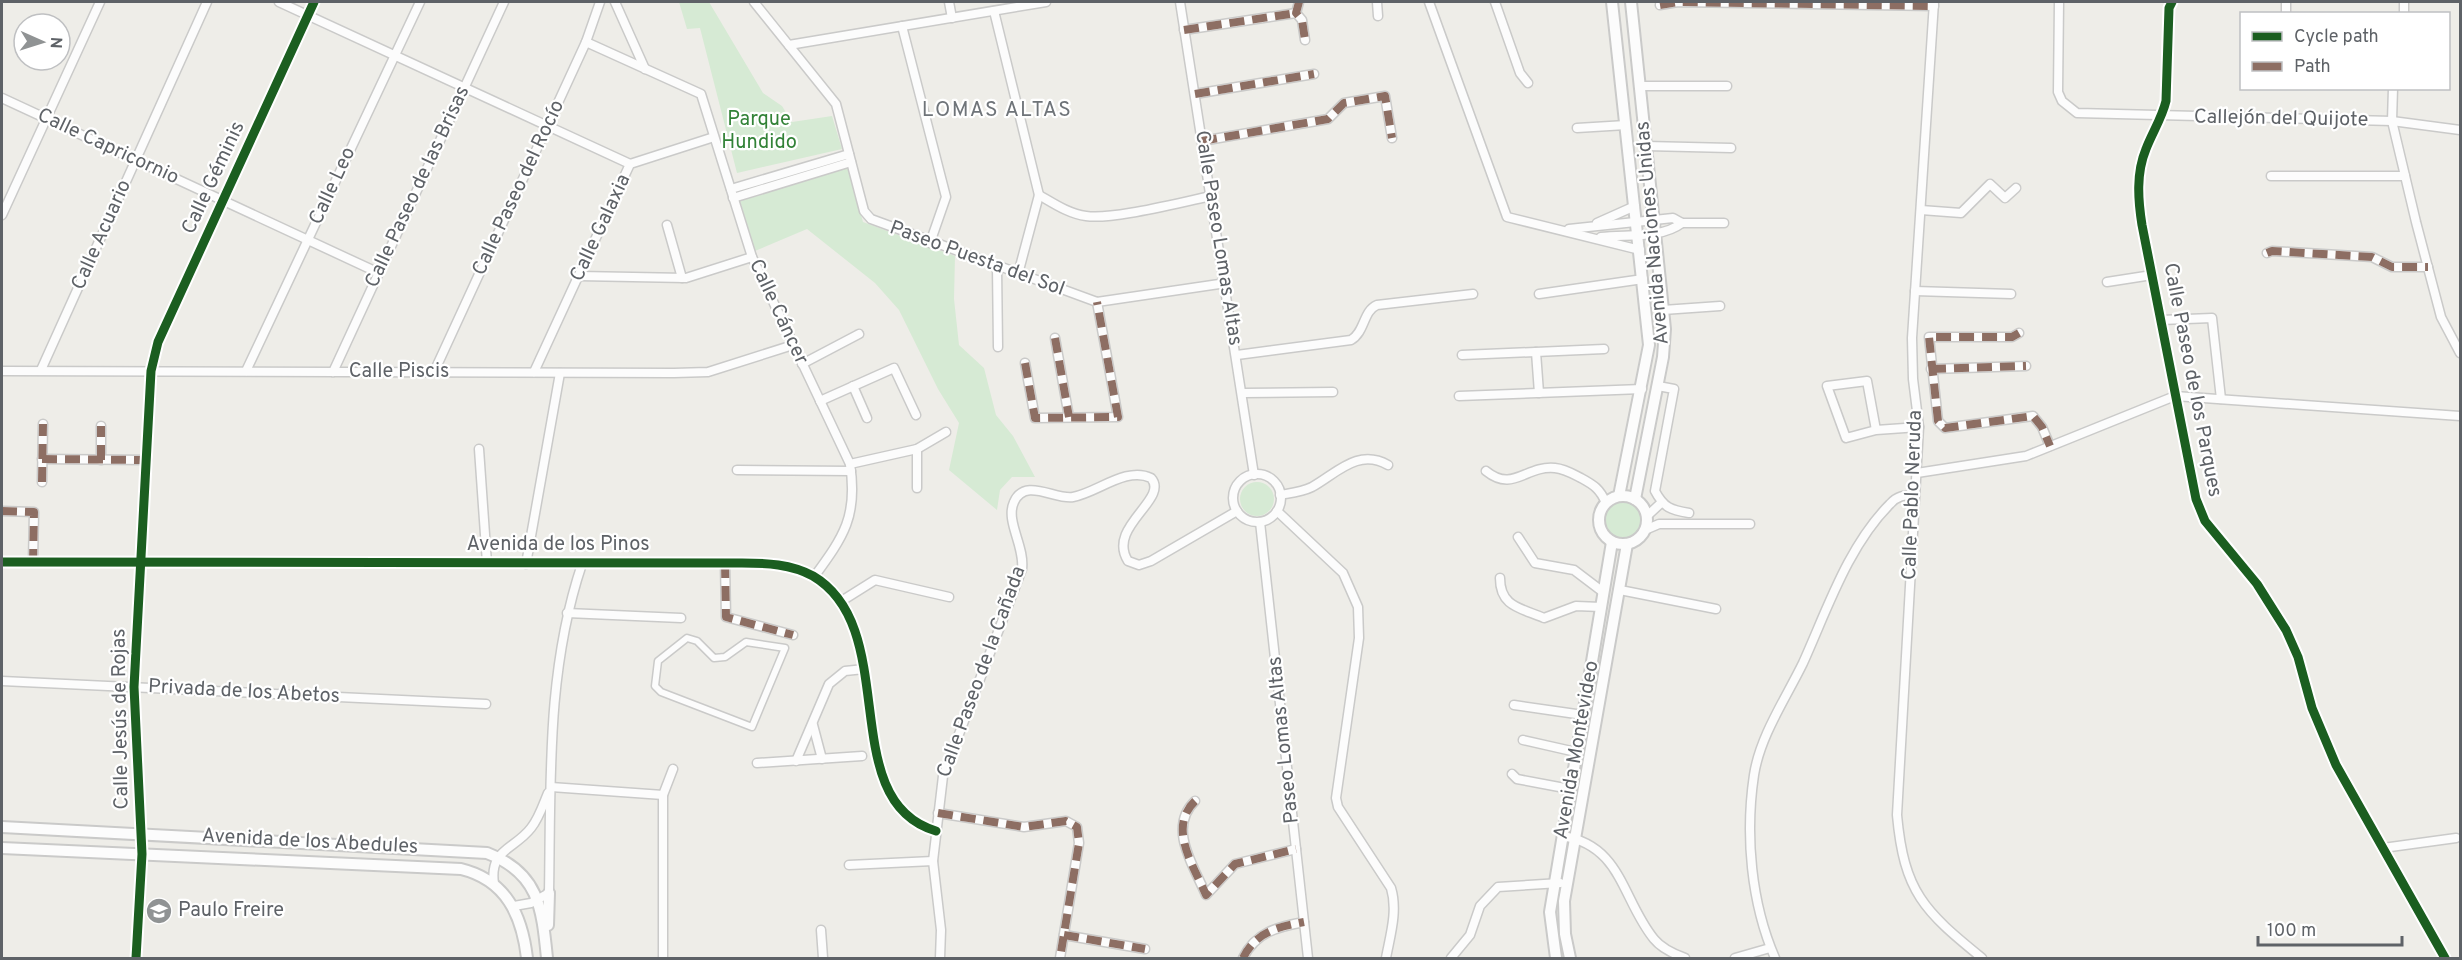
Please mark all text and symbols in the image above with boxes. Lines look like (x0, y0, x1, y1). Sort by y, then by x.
north arrow (12, 12, 72, 72)
legend (2240, 12, 2450, 90)
text: Cycle path (2294, 26, 2379, 49)
text: N (45, 36, 65, 49)
text: Path (2294, 56, 2331, 79)
street label: Calle Paseo de las Brisas (360, 82, 476, 292)
street label: Calle Paseo del Rocío (467, 96, 571, 280)
district label: LOMAS ALTAS (922, 97, 1072, 124)
street label: Calle Capricornio (33, 103, 183, 191)
street label: Callejón del Quijote (2194, 104, 2368, 134)
park label: Parque Hundido (721, 107, 797, 156)
street label: Calle Géminis (177, 117, 251, 239)
street label: Avenida Naciones Unidas (1630, 120, 1676, 346)
street label: Calle Paseo Lomas Altas (1188, 129, 1248, 347)
street label: Calle Leo (304, 143, 362, 229)
street label: Calle Galaxia (565, 170, 637, 286)
street label: Calle Acuario (66, 176, 138, 294)
street label: Paseo Puesta del Sol (886, 215, 1068, 303)
street label: Calle Cáncer (742, 255, 814, 369)
street label: Calle Paseo de los Parques (2157, 261, 2227, 499)
street label: Calle Piscis (349, 359, 449, 385)
street label: Calle Pablo Neruda (1897, 410, 1929, 580)
street label: Avenida de los Pinos (466, 532, 650, 558)
street label: Calle Paseo de la Cañada (932, 563, 1032, 781)
street label: Calle Jesús de Rojas (106, 628, 136, 810)
street label: Paseo Lomas Altas (1262, 655, 1306, 825)
street label: Avenida Montevideo (1548, 659, 1606, 841)
street label: Privada de los Abetos (147, 674, 341, 710)
street label: Avenida de los Abedules (201, 823, 419, 861)
school or university icon: Paulo Freire (144, 896, 174, 926)
place label: Paulo Freire (178, 898, 284, 924)
scale bar (2258, 909, 2402, 947)
text: 100 m (2267, 920, 2316, 943)

